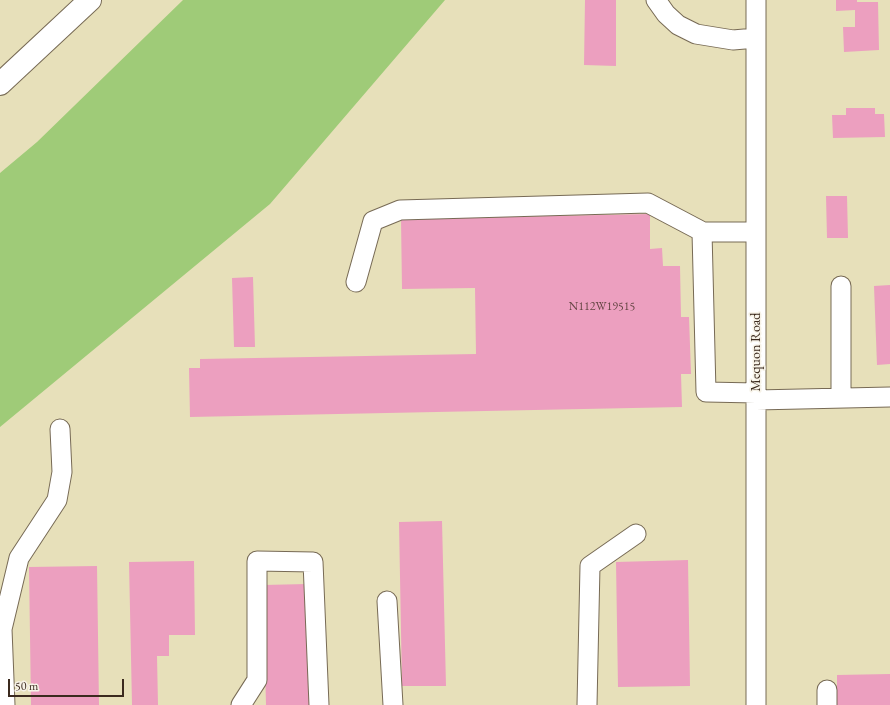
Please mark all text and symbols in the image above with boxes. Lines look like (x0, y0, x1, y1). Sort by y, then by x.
house number: N112W19515 (569, 300, 635, 314)
street label: Mequon Road (748, 313, 764, 391)
scale bar (10, 671, 126, 697)
text: 50 m (15, 678, 38, 694)

